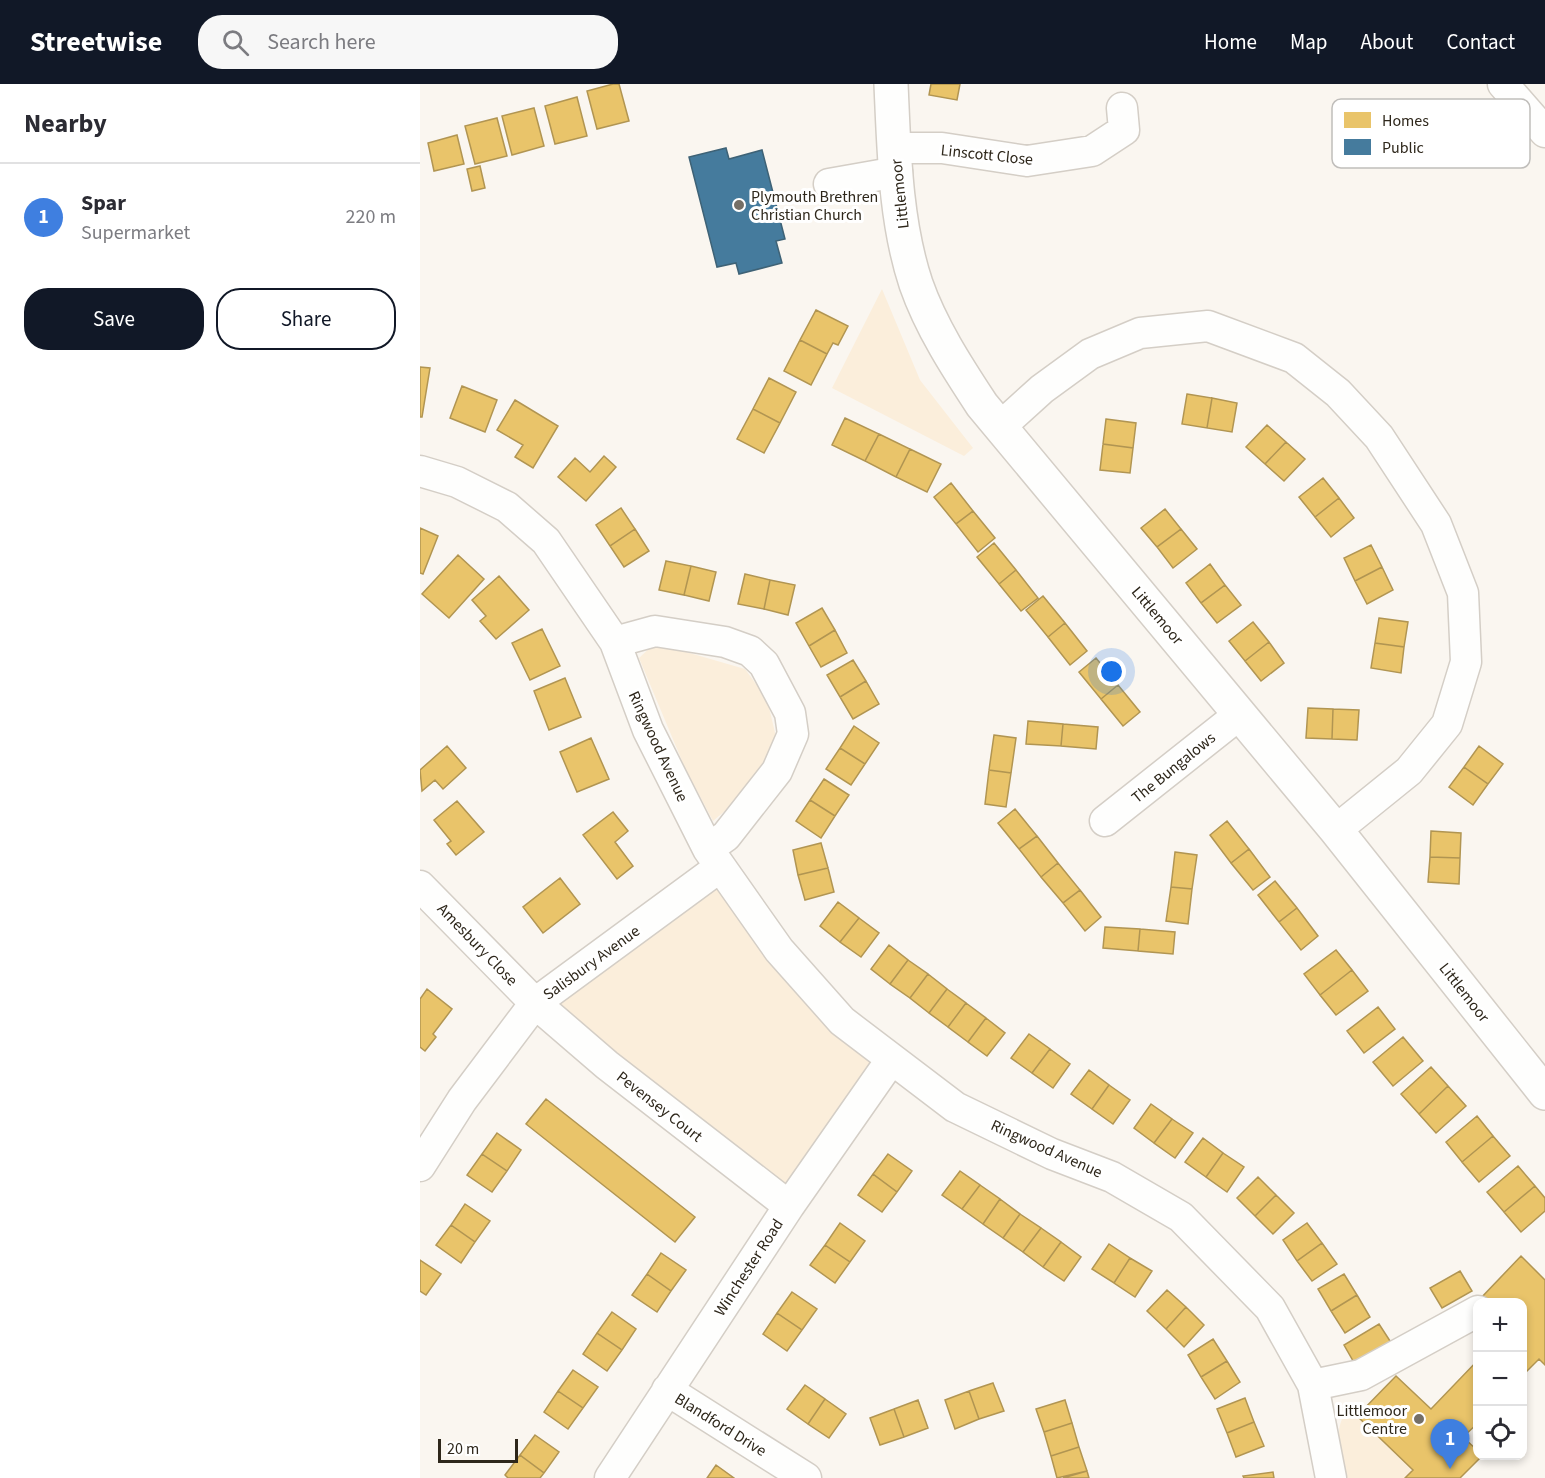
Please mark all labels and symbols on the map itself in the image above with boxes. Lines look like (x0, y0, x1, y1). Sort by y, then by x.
legend (1332, 99, 1530, 168)
text: Homes (1382, 110, 1429, 132)
text: Public (1382, 137, 1424, 159)
street label: Linscott Close (940, 139, 1034, 171)
street label: Littlemoor (885, 157, 915, 230)
place label: Plymouth Brethren Christian Church (751, 186, 878, 226)
marker: Plymouth Brethren Christian Church (732, 198, 746, 212)
street label: Littlemoor (1126, 582, 1189, 650)
your location (1097, 657, 1126, 686)
street label: Ringwood Avenue (623, 687, 693, 805)
street label: The Bungalows (1127, 727, 1220, 808)
street label: Amesbury Close (432, 898, 522, 991)
street label: Salisbury Avenue (539, 920, 645, 1005)
street label: Littlemoor (1434, 958, 1495, 1027)
street label: Pevensey Court (612, 1066, 707, 1148)
street label: Ringwood Avenue (987, 1114, 1106, 1183)
street label: Winchester Road (709, 1215, 789, 1320)
street label: Blandford Drive (670, 1388, 771, 1462)
place label: Littlemoor Centre (1337, 1400, 1407, 1440)
marker: Littlemoor Centre (1412, 1412, 1426, 1426)
pin: 1 (1430, 1420, 1470, 1469)
scale bar (438, 1436, 518, 1464)

